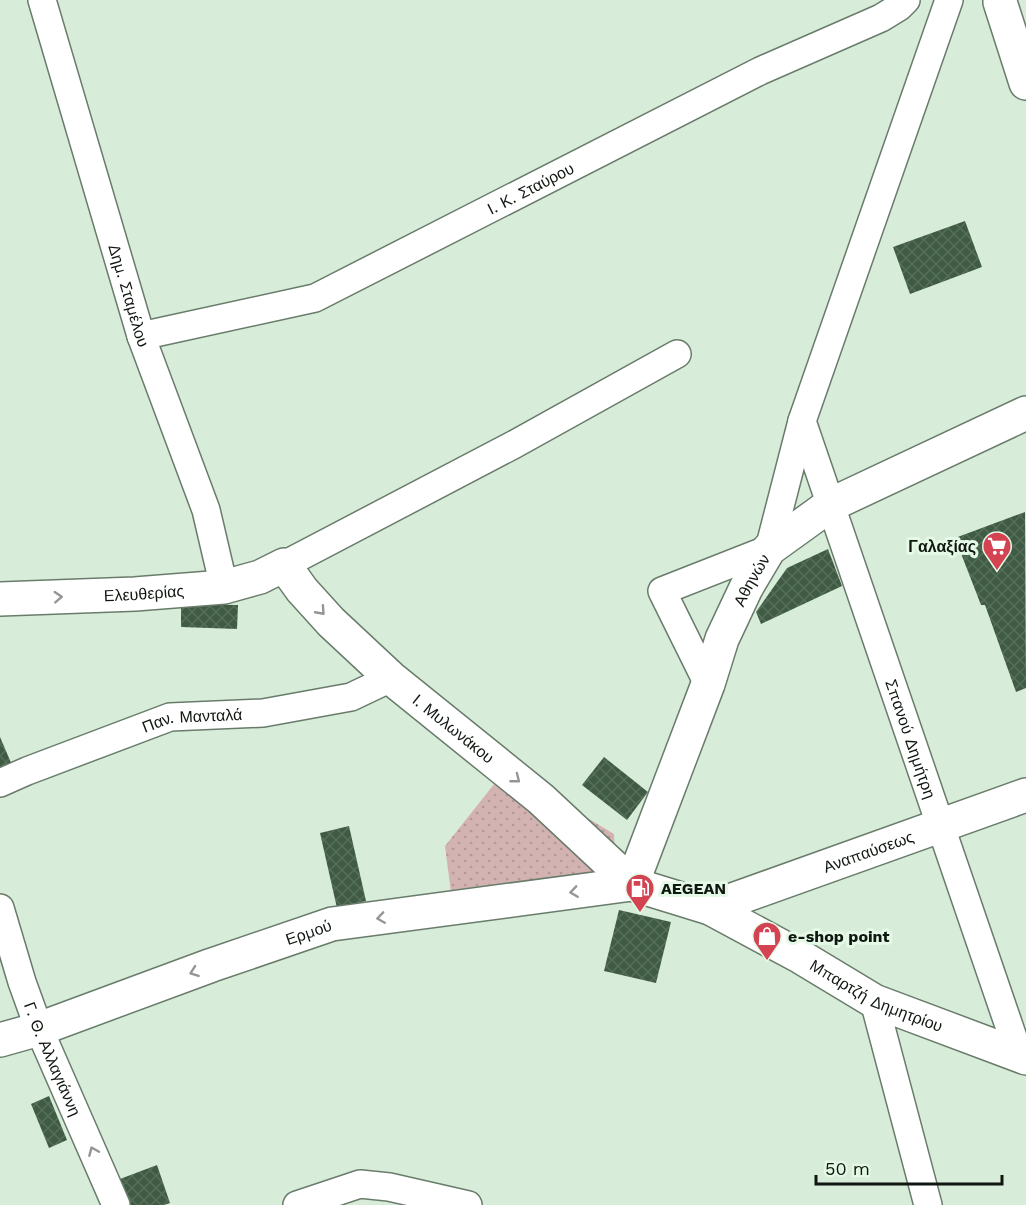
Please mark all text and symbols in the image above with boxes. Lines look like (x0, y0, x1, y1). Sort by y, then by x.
street label: Ι. Κ. Σταύρου (484, 159, 577, 218)
street label: Δημ. Σταμέλου (104, 242, 153, 350)
supermarket icon: Γαλαξίας (981, 530, 1013, 572)
place label: Γαλαξίας (908, 537, 976, 556)
street label: Αθηνών (730, 551, 774, 609)
street label: Ελευθερίας (103, 581, 185, 605)
one-way arrow (54, 591, 63, 604)
one-way arrow (314, 604, 325, 615)
street label: Σπανού Δημήτρη (881, 677, 940, 801)
street label: Ι. Μυλωνάκου (409, 690, 498, 767)
street label: Παν. Μανταλά (140, 705, 243, 737)
one-way arrow (509, 772, 520, 783)
street label: Αναπαύσεως (821, 827, 916, 877)
fuel station icon: AEGEAN (624, 872, 656, 914)
place label: AEGEAN (661, 879, 726, 898)
one-way arrow (570, 885, 579, 897)
one-way arrow (376, 911, 386, 923)
street label: Ερμού (283, 916, 334, 949)
shop icon: e-shop point (751, 920, 783, 962)
place label: e-shop point (788, 927, 890, 946)
street label: Μπαρτζή Δημητρίου (806, 956, 945, 1036)
one-way arrow (189, 964, 200, 977)
street label: Γ. Θ. Αλλαγιάννη (20, 999, 85, 1119)
one-way arrow (88, 1147, 100, 1158)
scale bar (816, 1148, 1002, 1186)
text: 50 m (825, 1158, 870, 1179)

